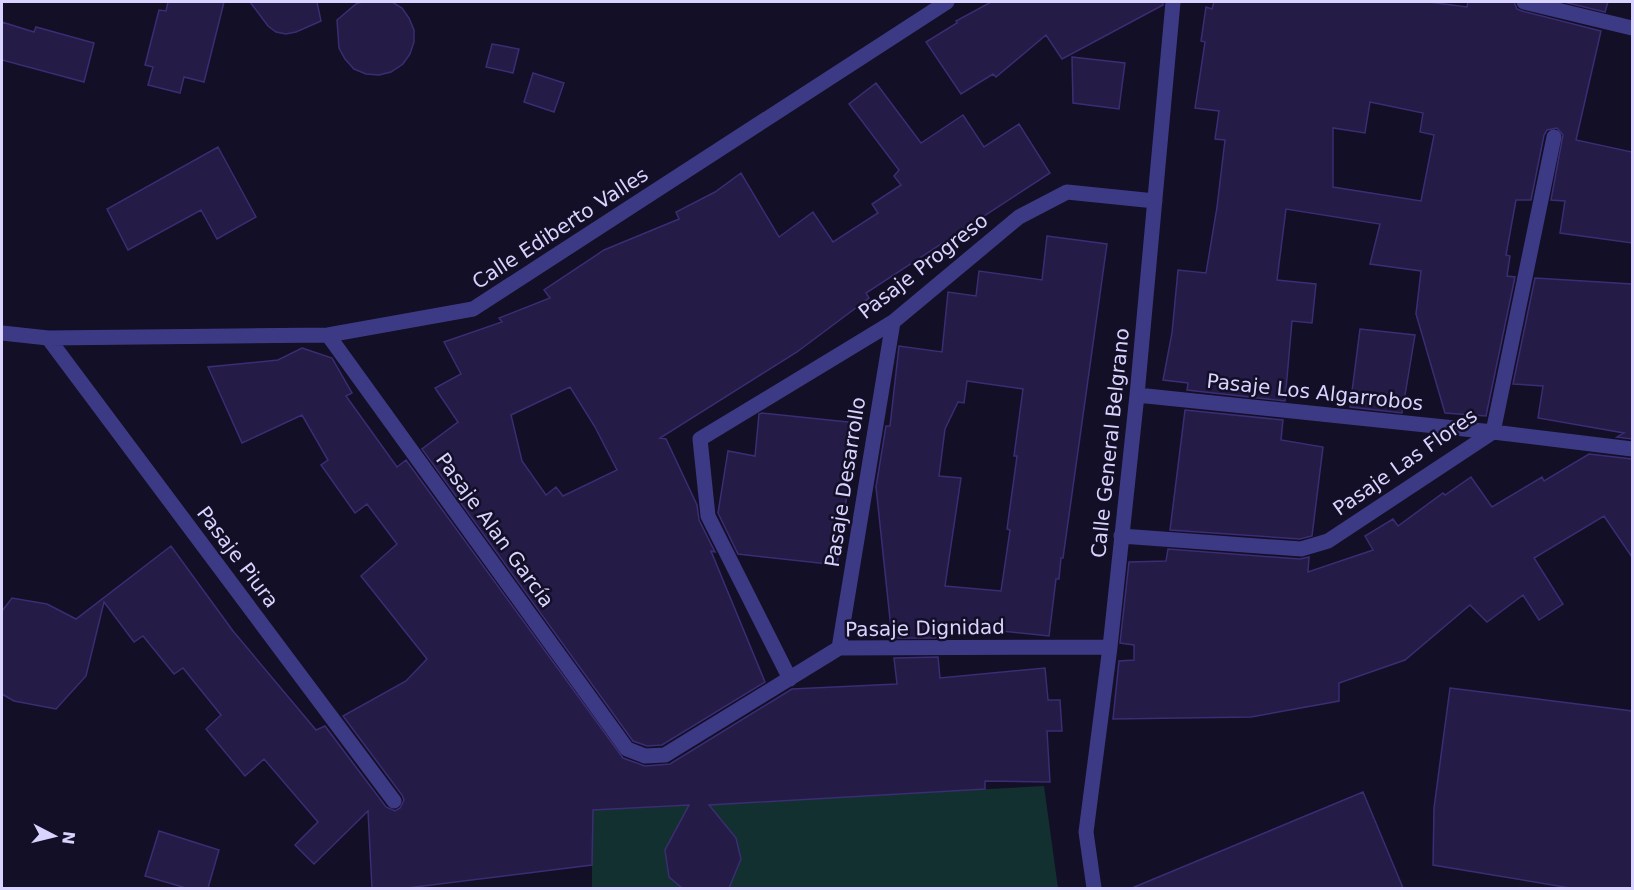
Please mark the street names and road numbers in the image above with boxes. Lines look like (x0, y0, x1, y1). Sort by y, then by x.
street label: Calle Ediberto Valles (468, 162, 652, 294)
street label: Pasaje Progreso (854, 208, 992, 324)
street label: Calle General Belgrano (1086, 327, 1134, 559)
street label: Pasaje Los Algarrobos (1206, 369, 1424, 415)
street label: Pasaje Desarrollo (820, 395, 870, 569)
street label: Pasaje Las Flores (1328, 403, 1482, 521)
street label: Pasaje Alan García (431, 448, 559, 612)
street label: Pasaje Piura (192, 502, 284, 612)
street label: Pasaje Dignidad (845, 615, 1005, 641)

